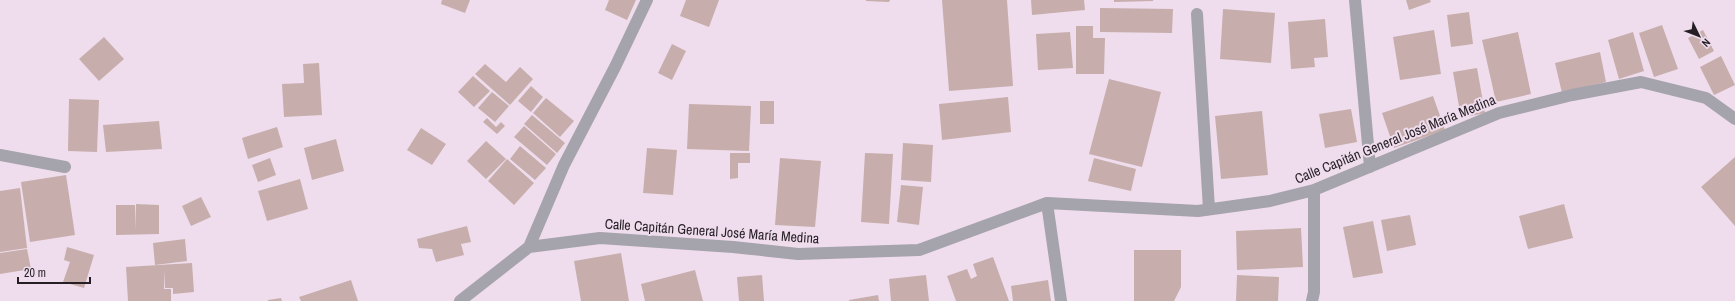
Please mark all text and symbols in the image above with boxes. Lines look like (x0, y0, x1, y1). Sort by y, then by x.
north arrow (1679, 16, 1719, 56)
text: N (1699, 36, 1714, 50)
street label: Calle Capitán General José María Medina (1292, 90, 1499, 188)
street label: Calle Capitán General José María Medina (604, 215, 820, 248)
scale bar (18, 259, 90, 285)
text: 20 m (24, 265, 46, 281)

